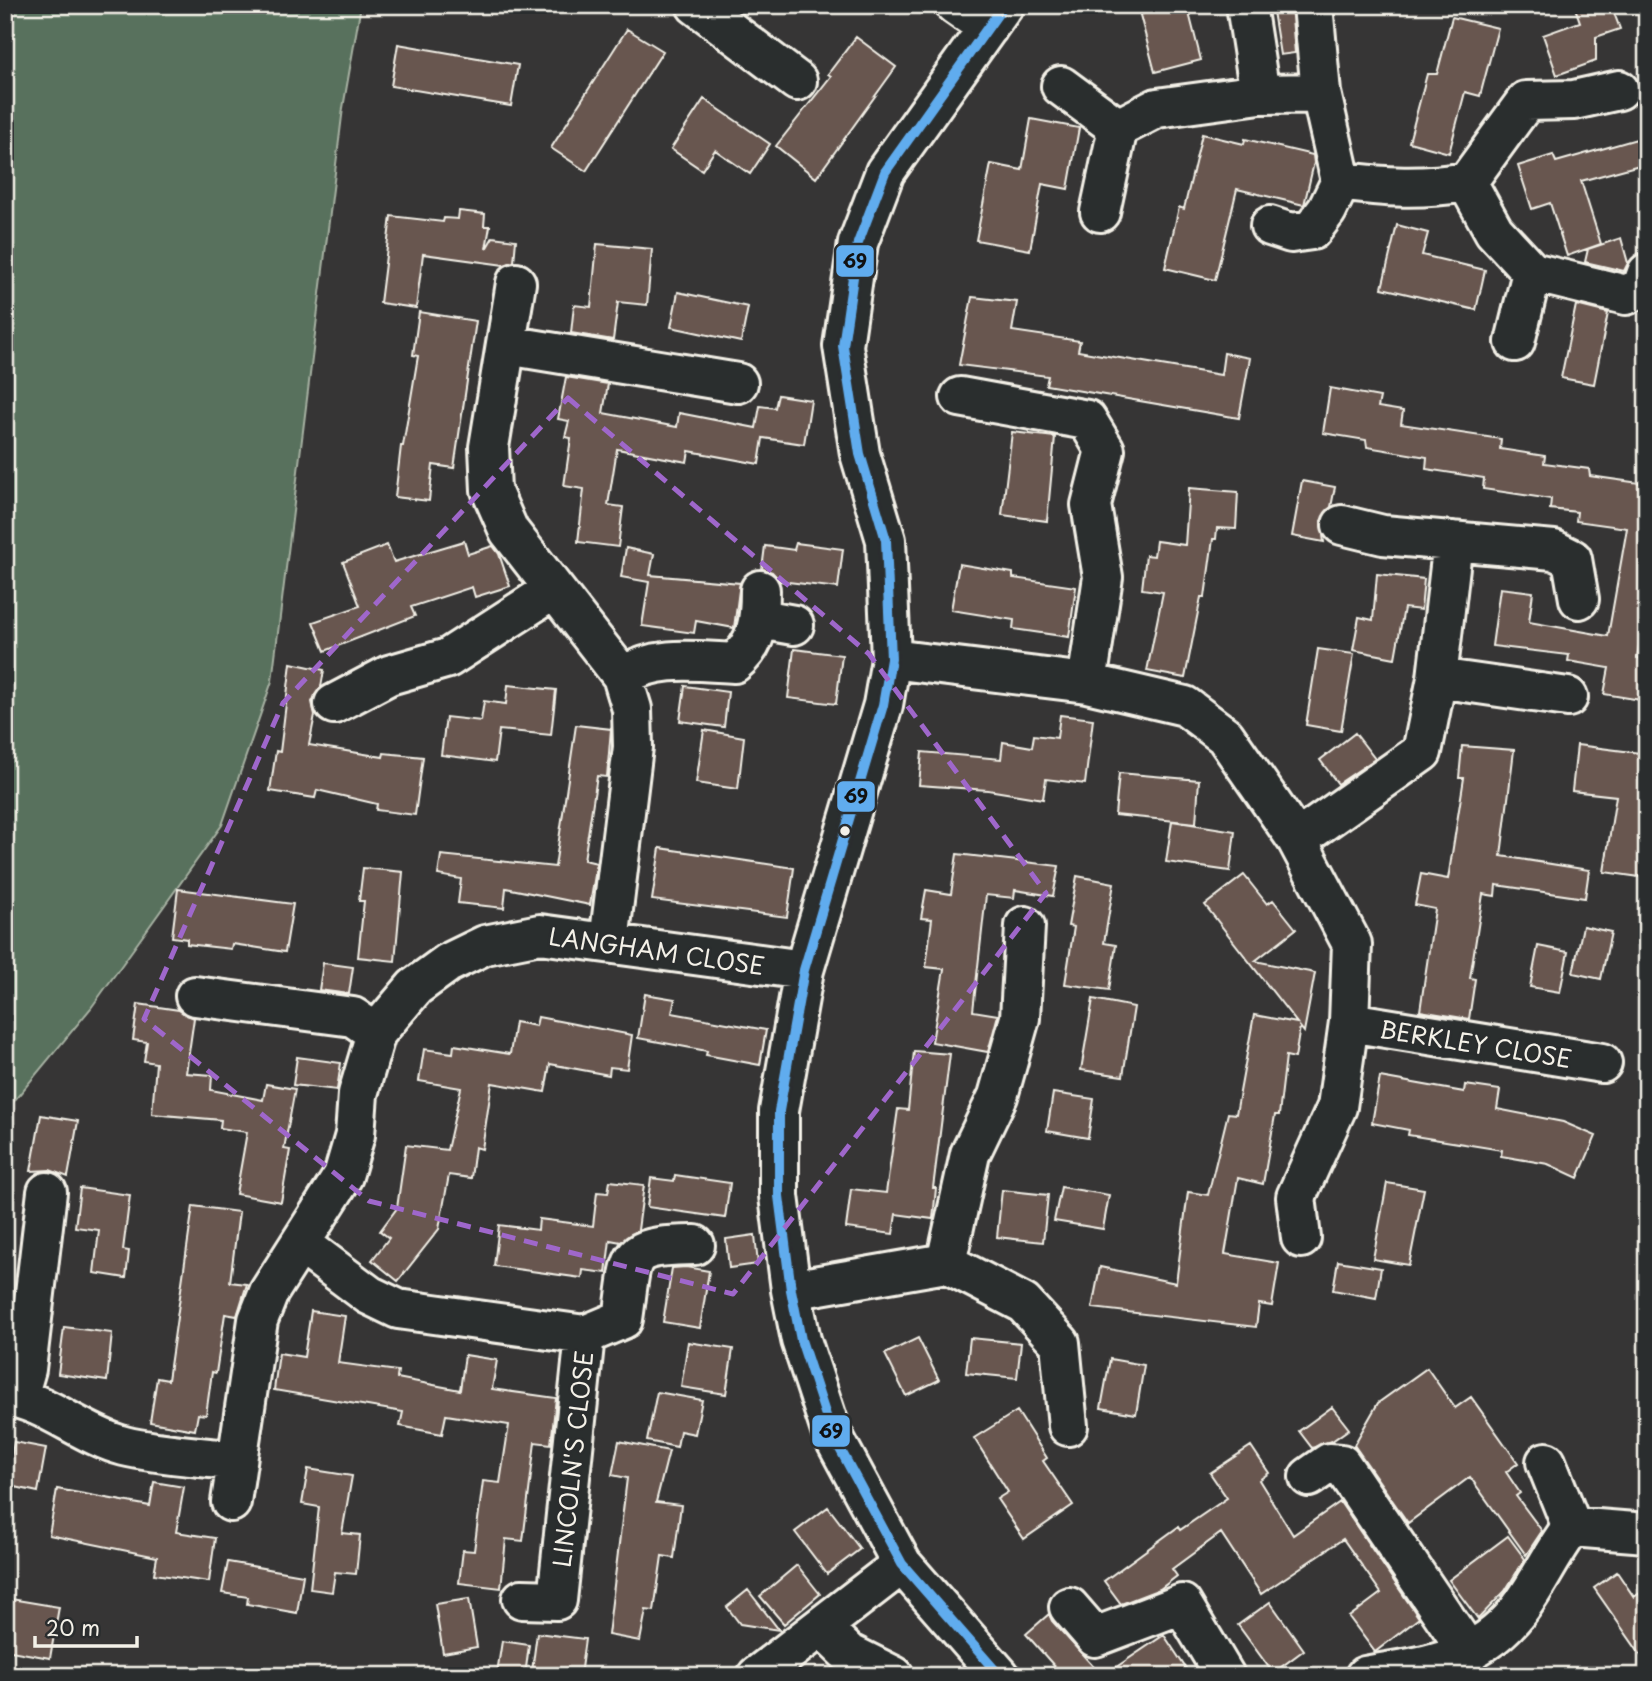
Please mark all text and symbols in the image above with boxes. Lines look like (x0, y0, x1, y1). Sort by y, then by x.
line badge: 69 (835, 244, 875, 278)
text: 69 (843, 246, 867, 274)
line badge: 69 (836, 780, 876, 813)
text: 69 (844, 781, 868, 809)
unlabelled marker (838, 824, 852, 838)
street label: LANGHAM CLOSE (547, 917, 767, 983)
street label: BERKLEY CLOSE (1377, 1010, 1575, 1076)
street label: LINCOLN'S CLOSE (543, 1349, 601, 1569)
line badge: 69 (811, 1414, 851, 1448)
text: 69 (819, 1416, 843, 1444)
scale bar (35, 1604, 136, 1648)
text: 20 m (46, 1611, 100, 1643)

